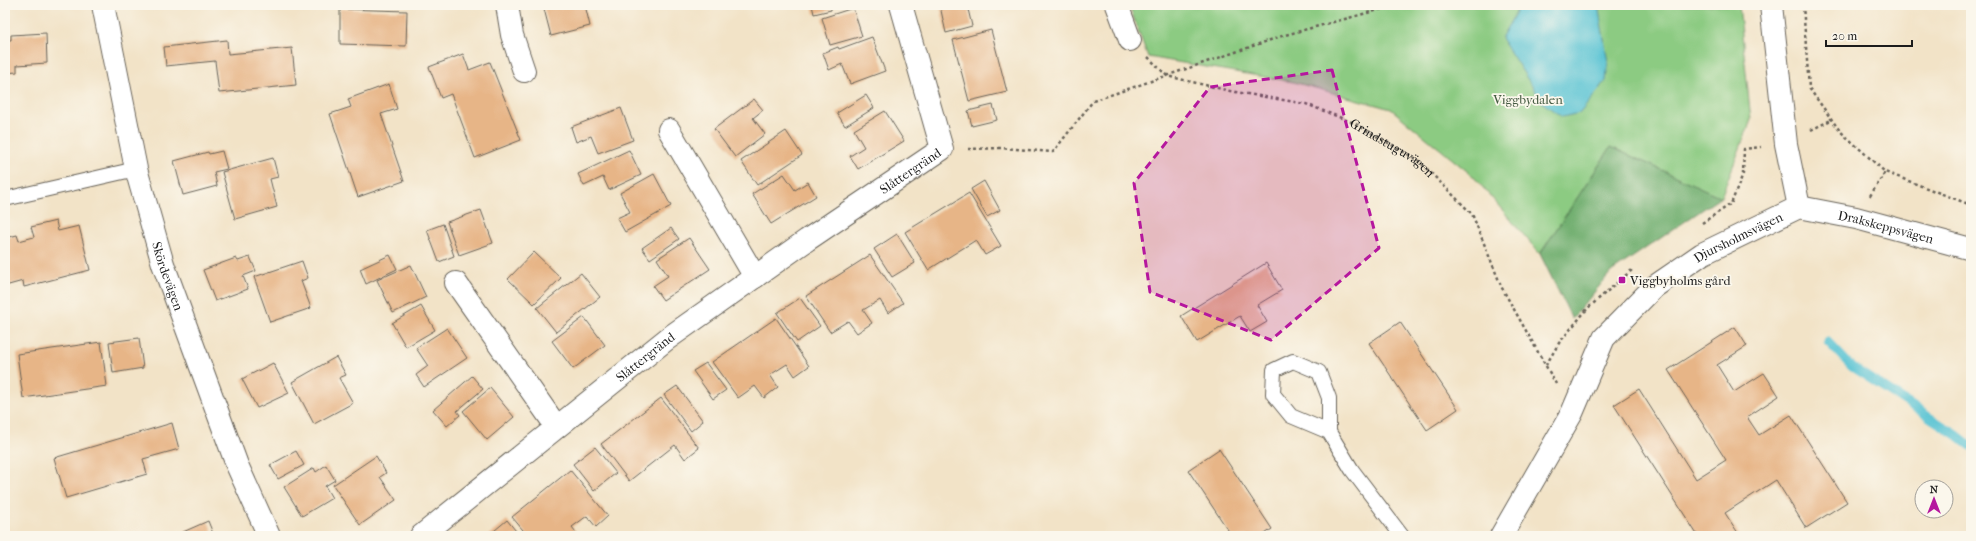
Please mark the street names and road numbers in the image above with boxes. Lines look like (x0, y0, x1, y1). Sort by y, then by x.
street label: Grindstuguvägen (1347, 115, 1438, 181)
street label: Slåttergränd (877, 144, 945, 197)
street label: Drakskeppsvägen (1837, 208, 1936, 247)
street label: Djursholmsvägen (1691, 209, 1785, 266)
street label: Skördevägen (149, 240, 187, 313)
street label: Slåttergränd (613, 329, 678, 385)

